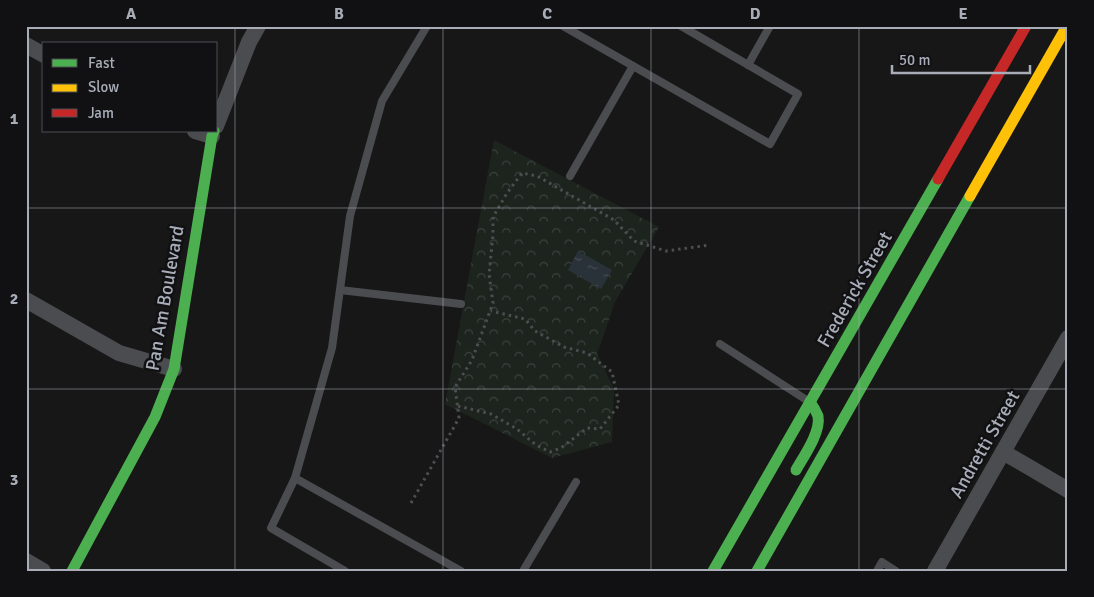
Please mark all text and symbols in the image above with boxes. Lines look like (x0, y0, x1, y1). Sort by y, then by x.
text: A (126, 4, 137, 24)
text: B (334, 4, 344, 24)
text: C (542, 4, 552, 24)
text: D (750, 4, 761, 24)
text: E (958, 4, 968, 24)
legend (42, 42, 218, 132)
scale bar (892, 42, 1029, 74)
text: 50 m (899, 51, 930, 69)
text: Fast (88, 54, 115, 72)
text: Slow (88, 78, 119, 96)
text: Jam (88, 104, 114, 122)
text: 1 (10, 109, 19, 129)
street label: Pan Am Boulevard (140, 224, 190, 373)
street label: Frederick Street (812, 227, 898, 352)
text: 2 (10, 289, 18, 309)
street label: Andretti Street (944, 386, 1026, 503)
text: 3 (10, 470, 18, 490)

